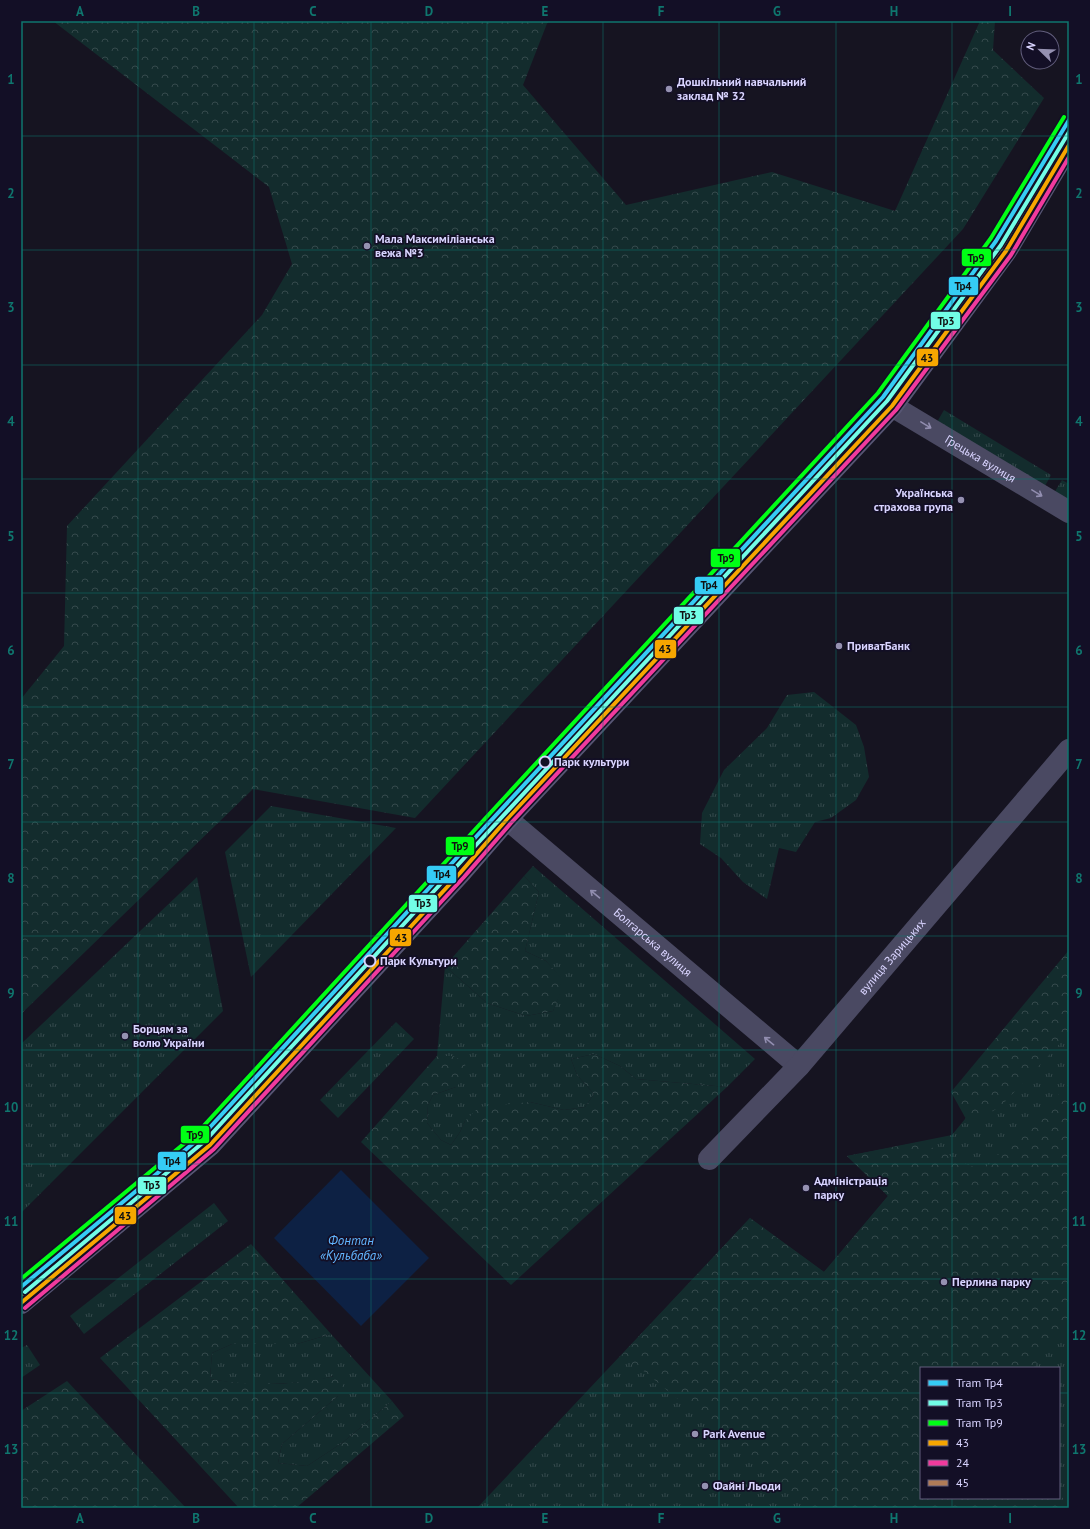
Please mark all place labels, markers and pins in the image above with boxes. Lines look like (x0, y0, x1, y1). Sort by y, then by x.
place label: Дошкільний навчальний заклад № 32 (677, 74, 806, 103)
marker: Дошкільний навчальний заклад № 32 (664, 84, 674, 94)
place label: Мала Максиміліанська вежа №3 (375, 231, 495, 260)
marker: Мала Максиміліанська вежа №3 (362, 241, 372, 251)
place label: Українська страхова група (874, 485, 953, 514)
marker: Українська страхова група (956, 495, 966, 505)
place label: ПриватБанк (847, 638, 910, 653)
marker: ПриватБанк (834, 641, 844, 651)
place label: Парк культури (554, 754, 629, 769)
marker: Парк культури (538, 755, 552, 769)
place label: Парк Культури (380, 953, 457, 968)
marker: Парк Культури (363, 954, 377, 968)
place label: Борцям за волю України (133, 1021, 205, 1050)
marker: Борцям за волю України (120, 1031, 130, 1041)
place label: Адміністрація парку (814, 1173, 887, 1202)
marker: Адміністрація парку (801, 1183, 811, 1193)
place label: Перлина парку (952, 1274, 1031, 1289)
marker: Перлина парку (939, 1277, 949, 1287)
place label: Park Avenue (703, 1426, 765, 1441)
marker: Park Avenue (690, 1429, 700, 1439)
place label: Файні Льоди (713, 1478, 781, 1493)
marker: Файні Льоди (700, 1481, 710, 1491)

